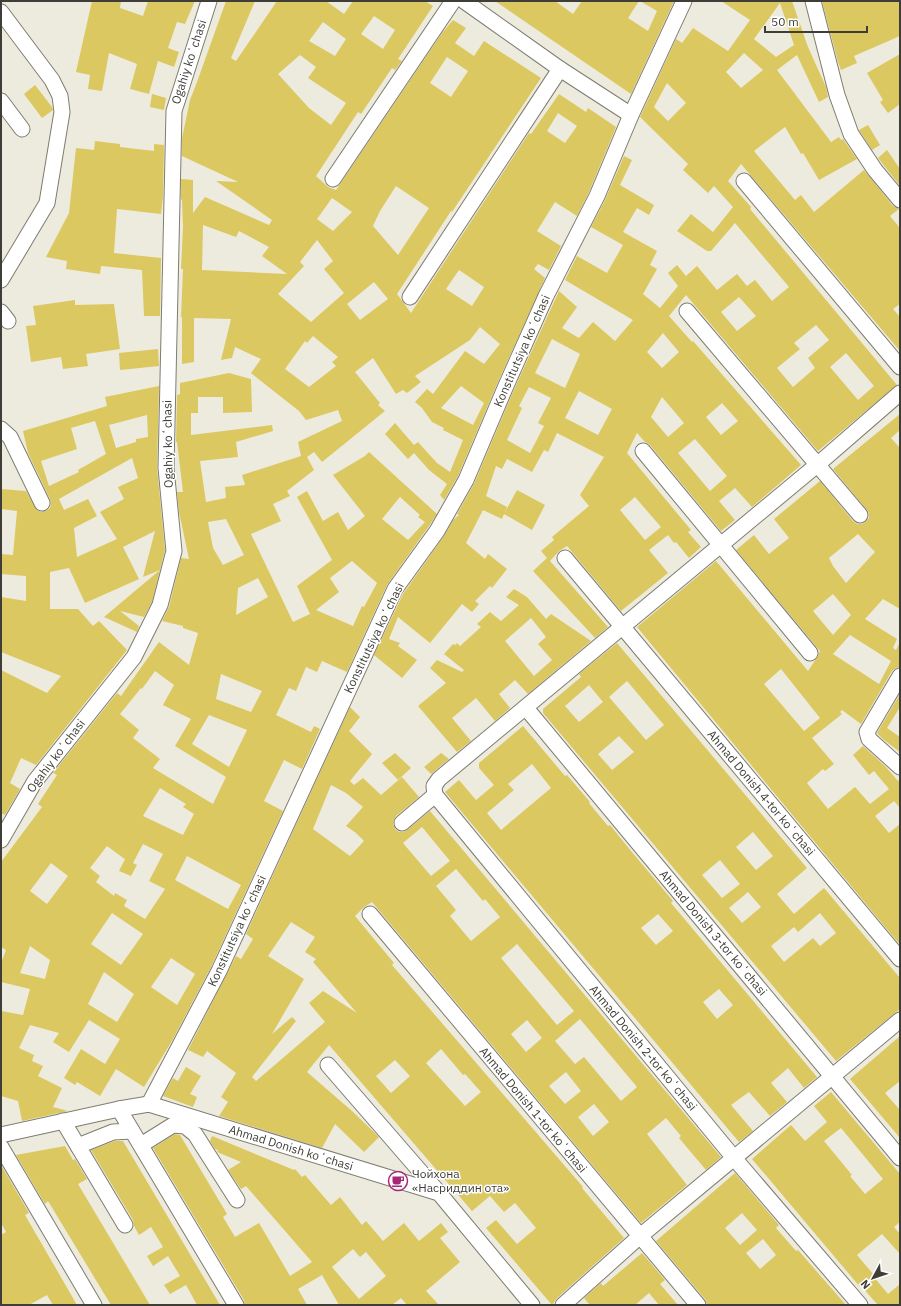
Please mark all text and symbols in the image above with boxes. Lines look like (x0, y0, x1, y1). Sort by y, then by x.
scale bar (765, 8, 867, 34)
text: 50 m (771, 14, 799, 29)
street label: Ogahiy koʻchasi (168, 18, 209, 106)
street label: Konstitutsiya koʻchasi (490, 292, 553, 409)
street label: Ogahiy koʻchasi (159, 400, 176, 488)
street label: Konstitutsiya koʻchasi (340, 580, 407, 695)
street label: Ogahiy koʻchasi (23, 716, 88, 795)
street label: Ahmad Donish 4-tor koʻchasi (704, 727, 818, 859)
street label: Ahmad Donish 3-tor koʻchasi (656, 867, 770, 999)
street label: Konstitutsiya koʻchasi (204, 873, 269, 989)
street label: Ahmad Donish 2-tor koʻchasi (586, 982, 700, 1114)
street label: Ahmad Donish 1-tor koʻchasi (476, 1044, 590, 1176)
street label: Ahmad Donish koʻchasi (227, 1121, 355, 1174)
place label: Чойхона «Насриддин ота» (412, 1166, 509, 1195)
cafe icon: Чойхона «Насриддин ота» (387, 1170, 409, 1192)
north arrow (853, 1258, 893, 1298)
text: N (857, 1277, 873, 1292)

